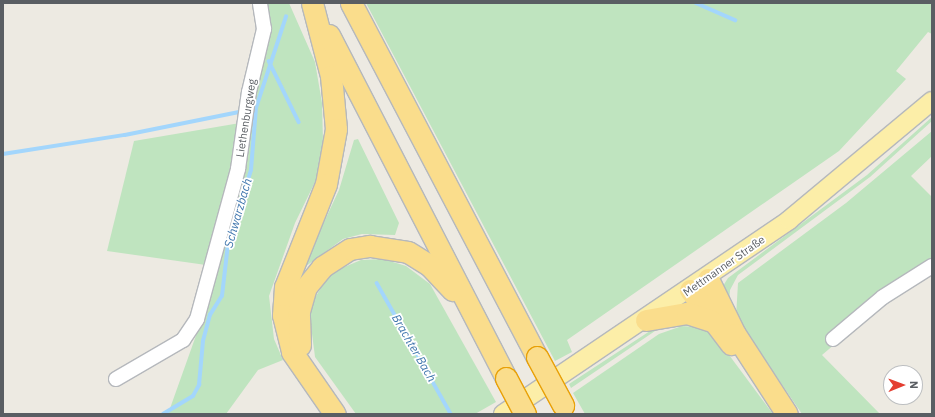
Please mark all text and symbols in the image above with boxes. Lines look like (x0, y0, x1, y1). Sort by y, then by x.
street label: Liethenburgweg (233, 78, 259, 158)
water label: Schwarzbach (221, 177, 255, 249)
street label: Mettmanner Straße (681, 233, 767, 299)
water label: Brachter Bach (389, 312, 439, 384)
north arrow (883, 365, 923, 405)
text: N (907, 381, 921, 389)

